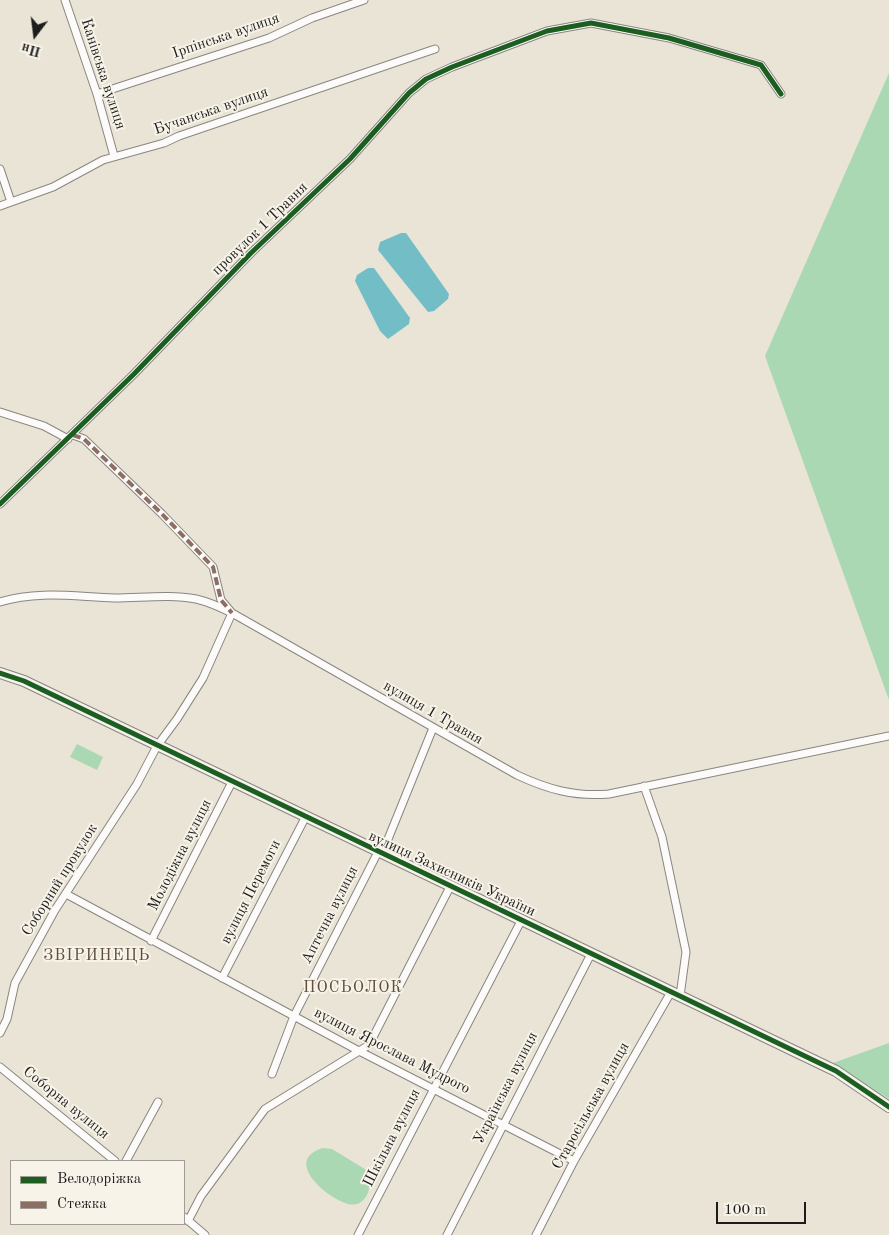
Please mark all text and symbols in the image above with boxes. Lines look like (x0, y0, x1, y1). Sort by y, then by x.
street label: Ірпінська вулиця (170, 9, 282, 63)
north arrow (10, 10, 60, 60)
street label: Канівська вулиця (77, 16, 129, 132)
text: Пн (20, 40, 42, 59)
street label: Бучанська вулиця (152, 83, 270, 139)
street label: провулок 1 Травня (208, 179, 312, 279)
street label: вулиця 1 Травня (380, 677, 486, 749)
street label: Молодіжна вулиця (144, 796, 216, 914)
street label: Соборний провулок (18, 821, 102, 939)
street label: вулиця Захисників України (366, 827, 538, 921)
street label: вулиця Перемоги (217, 837, 285, 947)
street label: Аптечна вулиця (298, 863, 362, 967)
district label: ЗВІРИНЕЦЬ (42, 946, 152, 966)
district label: ПОСЬОЛОК (302, 978, 404, 998)
street label: вулиця Ярослава Мудрого (311, 1004, 473, 1098)
street label: Українська вулиця (470, 1029, 542, 1147)
street label: Старосільська вулиця (549, 1039, 633, 1173)
street label: Соборна вулиця (19, 1063, 113, 1143)
street label: Шкільна вулиця (360, 1086, 424, 1190)
legend (10, 1160, 185, 1225)
text: Велодоріжка (57, 1172, 141, 1187)
scale bar (719, 1192, 809, 1224)
text: Стежка (57, 1197, 107, 1212)
text: 100 m (724, 1203, 766, 1218)

